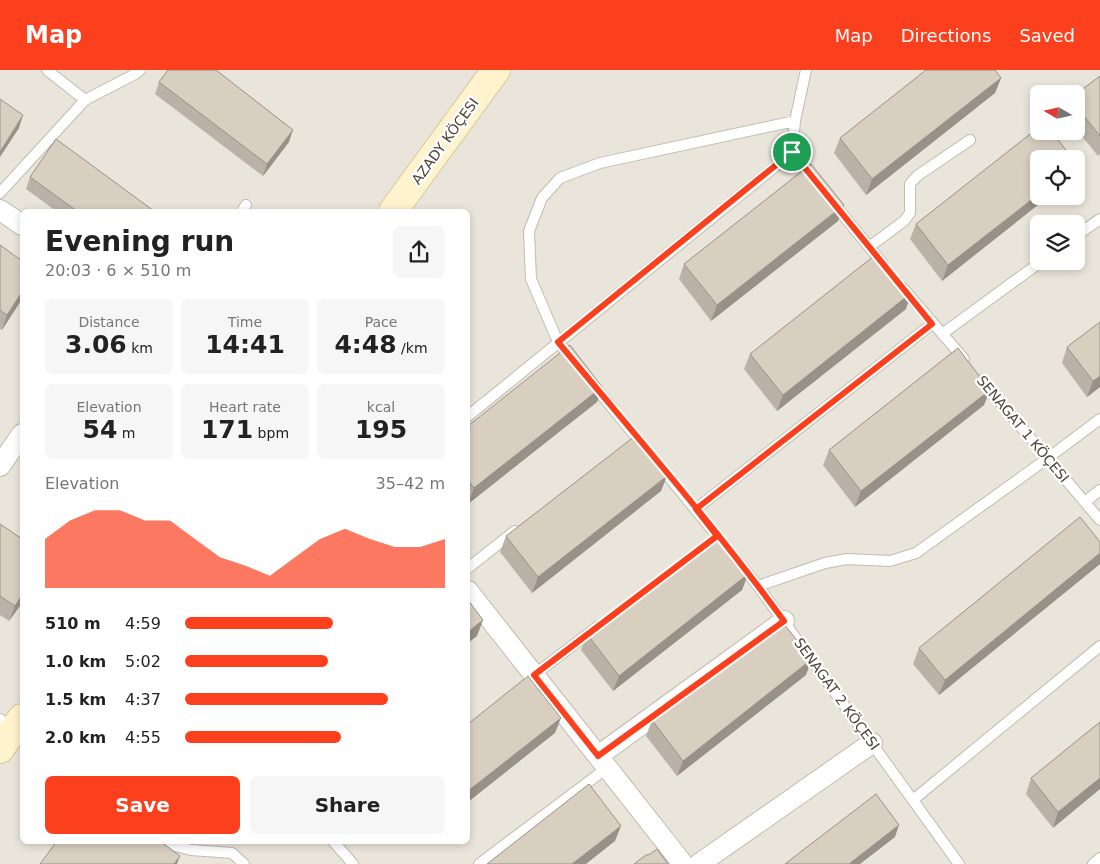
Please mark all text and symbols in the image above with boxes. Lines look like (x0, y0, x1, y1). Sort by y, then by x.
text: Map (25, 21, 82, 49)
text: Map (835, 25, 873, 46)
text: Directions (901, 25, 991, 46)
text: Saved (1019, 25, 1075, 46)
north arrow (1030, 85, 1085, 140)
map controls (1030, 85, 1085, 270)
street label: AZADY KÖÇESI (407, 94, 482, 187)
pin (771, 131, 813, 173)
icon: arrive (778, 138, 806, 166)
button: locate (1030, 150, 1085, 205)
button: layers (1030, 215, 1085, 270)
text: Evening run (45, 225, 234, 258)
button: share (393, 226, 445, 278)
text: 20:03 · 6 × 510 m (45, 261, 191, 280)
text: Distance (78, 314, 140, 330)
text: Time (228, 314, 262, 330)
text: Pace (365, 314, 397, 330)
text: 3.06 (65, 330, 127, 359)
text: 14:41 (205, 330, 285, 359)
text: 4:48 (334, 330, 397, 359)
text: km (127, 340, 153, 356)
text: /km (397, 340, 428, 356)
street label: SENAGAT 1 KÖÇESI (974, 372, 1073, 486)
text: Elevation (76, 399, 142, 415)
text: Heart rate (209, 399, 281, 415)
text: kcal (367, 399, 395, 415)
text: 54 (83, 415, 117, 444)
text: 171 (201, 415, 253, 444)
text: 195 (355, 415, 407, 444)
text: m (117, 425, 135, 441)
text: bpm (253, 425, 289, 441)
text: Elevation (45, 474, 119, 493)
text: 35–42 m (376, 474, 445, 493)
text: 510 m (45, 614, 101, 633)
text: 4:59 (125, 614, 161, 633)
street label: SENAGAT 2 KÖÇESI (791, 634, 884, 753)
text: 1.0 km (45, 652, 106, 671)
text: 5:02 (125, 652, 161, 671)
text: 1.5 km (45, 690, 106, 709)
text: 4:37 (125, 690, 161, 709)
text: 2.0 km (45, 728, 106, 747)
text: 4:55 (125, 728, 161, 747)
button: Save (45, 776, 240, 834)
button: Share (250, 776, 445, 834)

